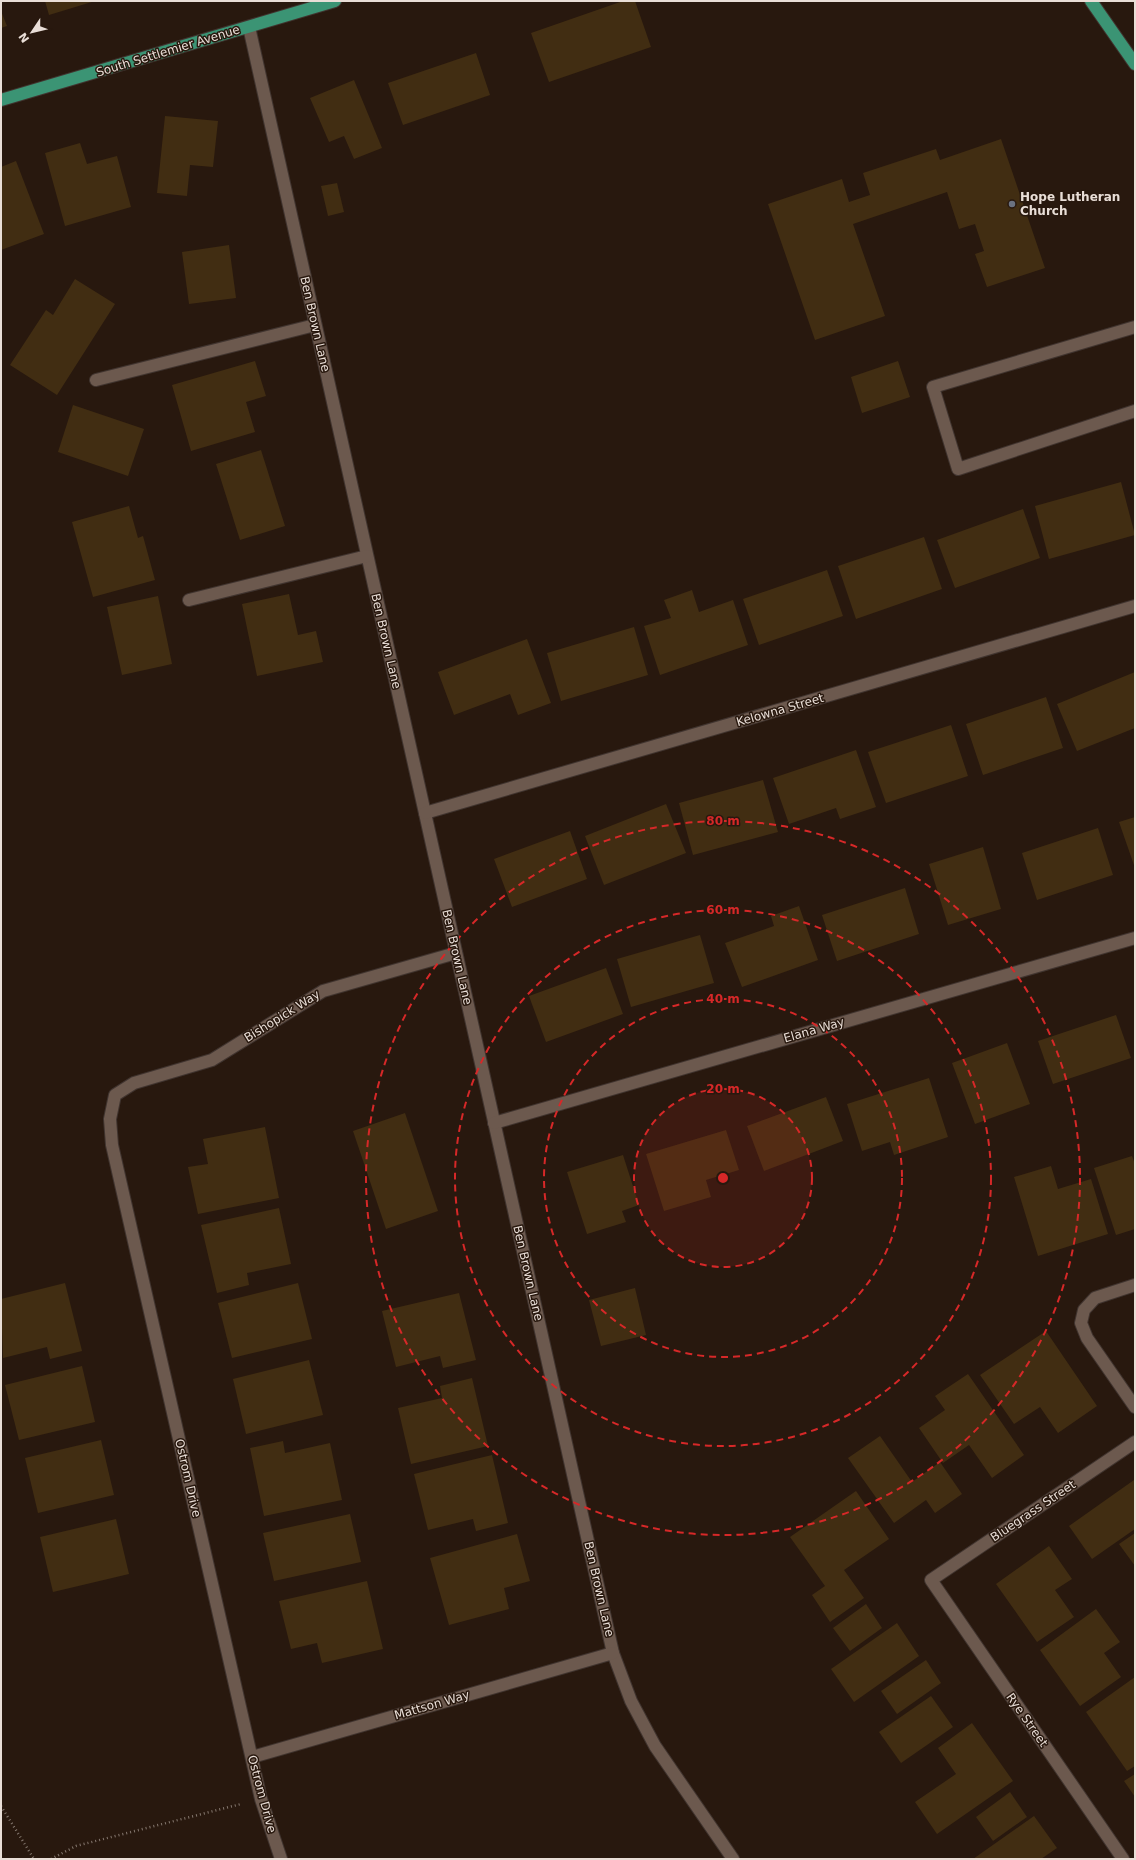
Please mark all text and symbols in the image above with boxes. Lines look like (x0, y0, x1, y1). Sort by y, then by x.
north arrow (12, 12, 52, 52)
street label: South Settlemier Avenue (94, 22, 242, 80)
text: N (16, 30, 32, 45)
place label: Hope Lutheran Church (1020, 190, 1120, 218)
marker: Hope Lutheran Church (1007, 199, 1017, 209)
street label: Ben Brown Lane (297, 275, 333, 373)
street label: Ben Brown Lane (368, 592, 404, 690)
street label: Kelowna Street (735, 691, 826, 729)
text: 80 m (706, 814, 740, 828)
text: 60 m (706, 903, 740, 917)
street label: Ben Brown Lane (439, 908, 475, 1006)
street label: Bishopick Way (242, 987, 322, 1045)
text: 40 m (706, 992, 740, 1006)
street label: Elana Way (782, 1015, 846, 1045)
text: 20 m (706, 1082, 740, 1096)
centre of rings (716, 1171, 730, 1185)
street label: Ben Brown Lane (510, 1224, 546, 1322)
street label: Ostrom Drive (172, 1437, 204, 1519)
street label: Bluegrass Street (988, 1477, 1078, 1545)
street label: Ben Brown Lane (581, 1540, 617, 1638)
street label: Mattson Way (393, 1688, 471, 1722)
street label: Rye Street (1003, 1690, 1051, 1750)
street label: Ostrom Drive (245, 1754, 279, 1834)

